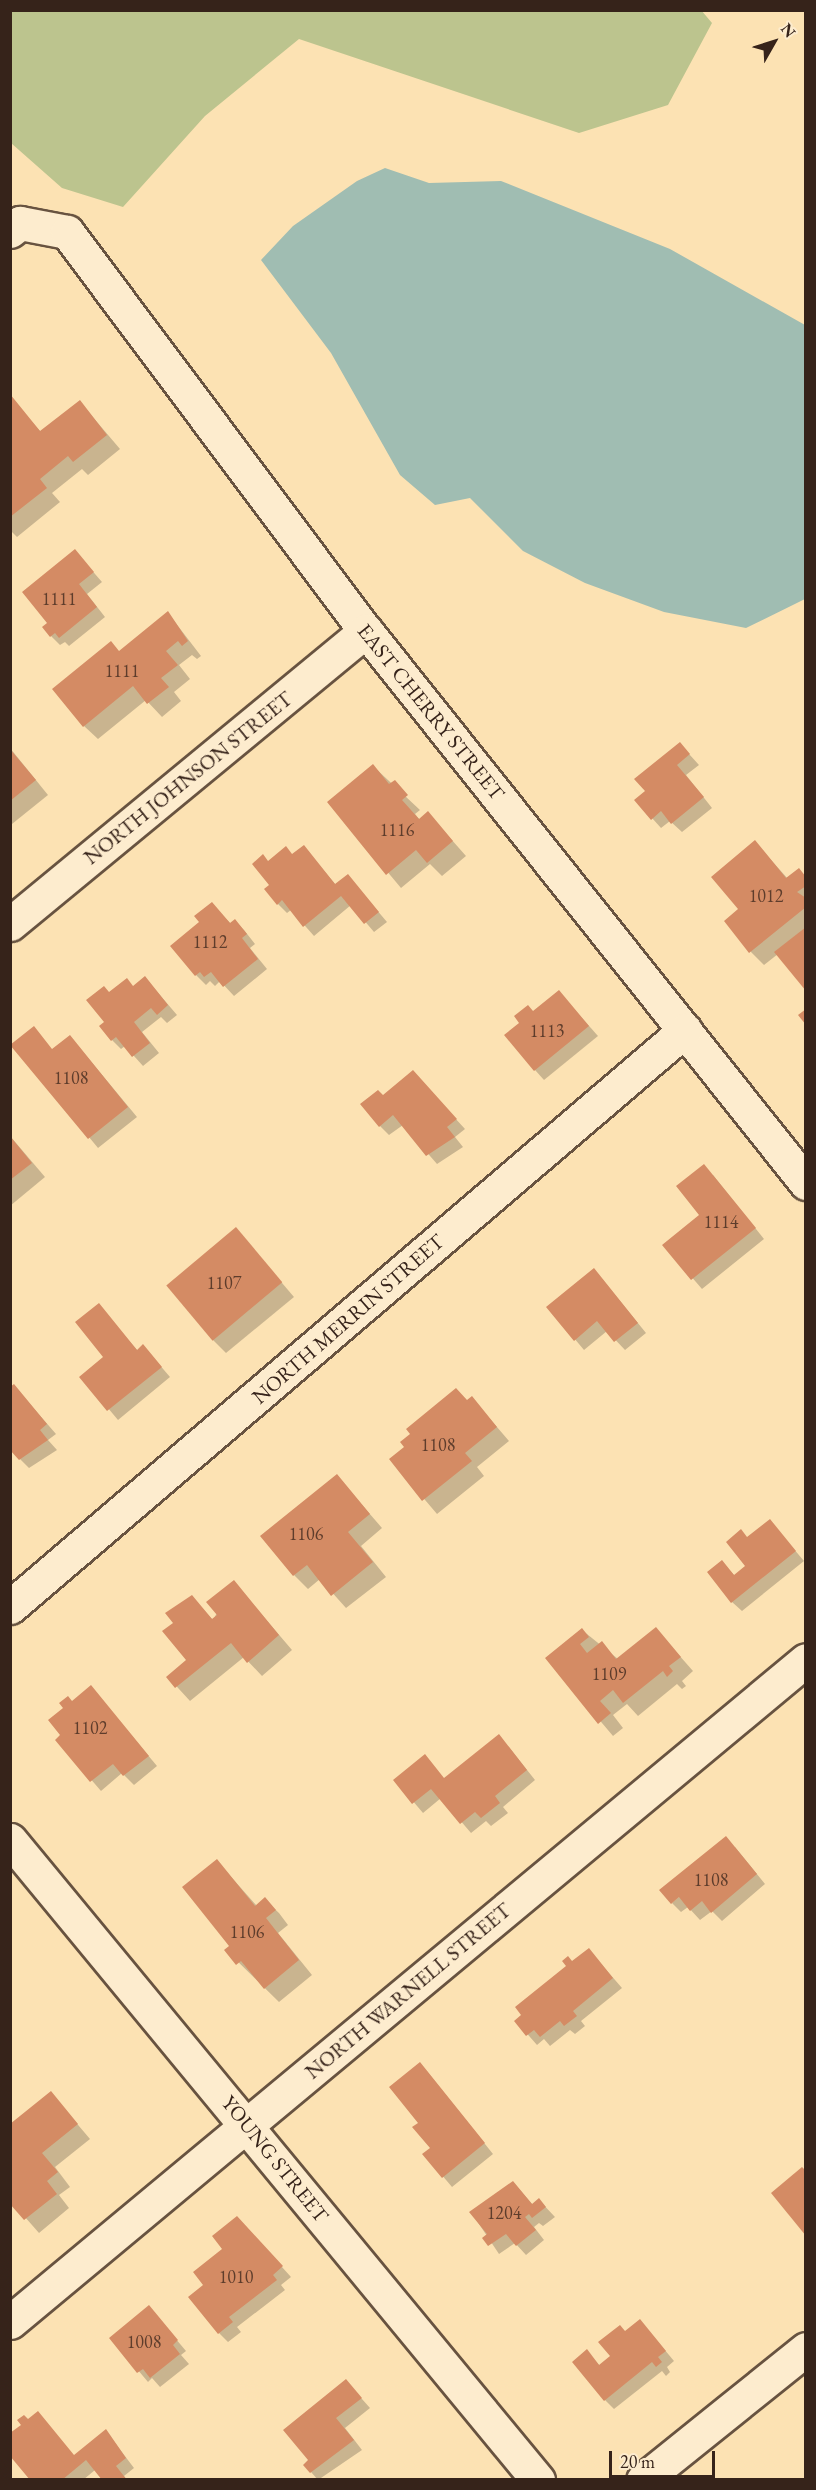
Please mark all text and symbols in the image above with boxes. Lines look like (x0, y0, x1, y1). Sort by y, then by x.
north arrow (744, 12, 804, 72)
text: N (776, 19, 801, 42)
house number: 1111 (42, 588, 76, 610)
street label: EAST CHERRY STREET (352, 619, 510, 805)
house number: 1111 (105, 660, 139, 682)
street label: NORTH JOHNSON STREET (79, 686, 297, 870)
house number: 1116 (380, 819, 414, 841)
house number: 1012 (749, 885, 783, 907)
house number: 1112 (193, 931, 227, 953)
house number: 1113 (530, 1020, 564, 1042)
house number: 1108 (54, 1067, 88, 1089)
house number: 1114 (704, 1211, 738, 1233)
street label: NORTH MERRIN STREET (247, 1229, 449, 1409)
house number: 1107 (207, 1272, 241, 1294)
house number: 1108 (421, 1434, 455, 1456)
house number: 1106 (289, 1523, 323, 1545)
house number: 1109 (592, 1663, 626, 1685)
house number: 1102 (73, 1717, 107, 1739)
house number: 1108 (694, 1869, 728, 1891)
street label: NORTH WARNELL STREET (300, 1898, 516, 2084)
house number: 1106 (230, 1921, 264, 1943)
street label: YOUNG STREET (216, 2090, 334, 2228)
house number: 1204 (487, 2202, 521, 2224)
house number: 1010 (219, 2266, 253, 2288)
house number: 1008 (127, 2331, 161, 2353)
scale bar (612, 2439, 718, 2477)
text: 20 m (620, 2450, 655, 2473)

